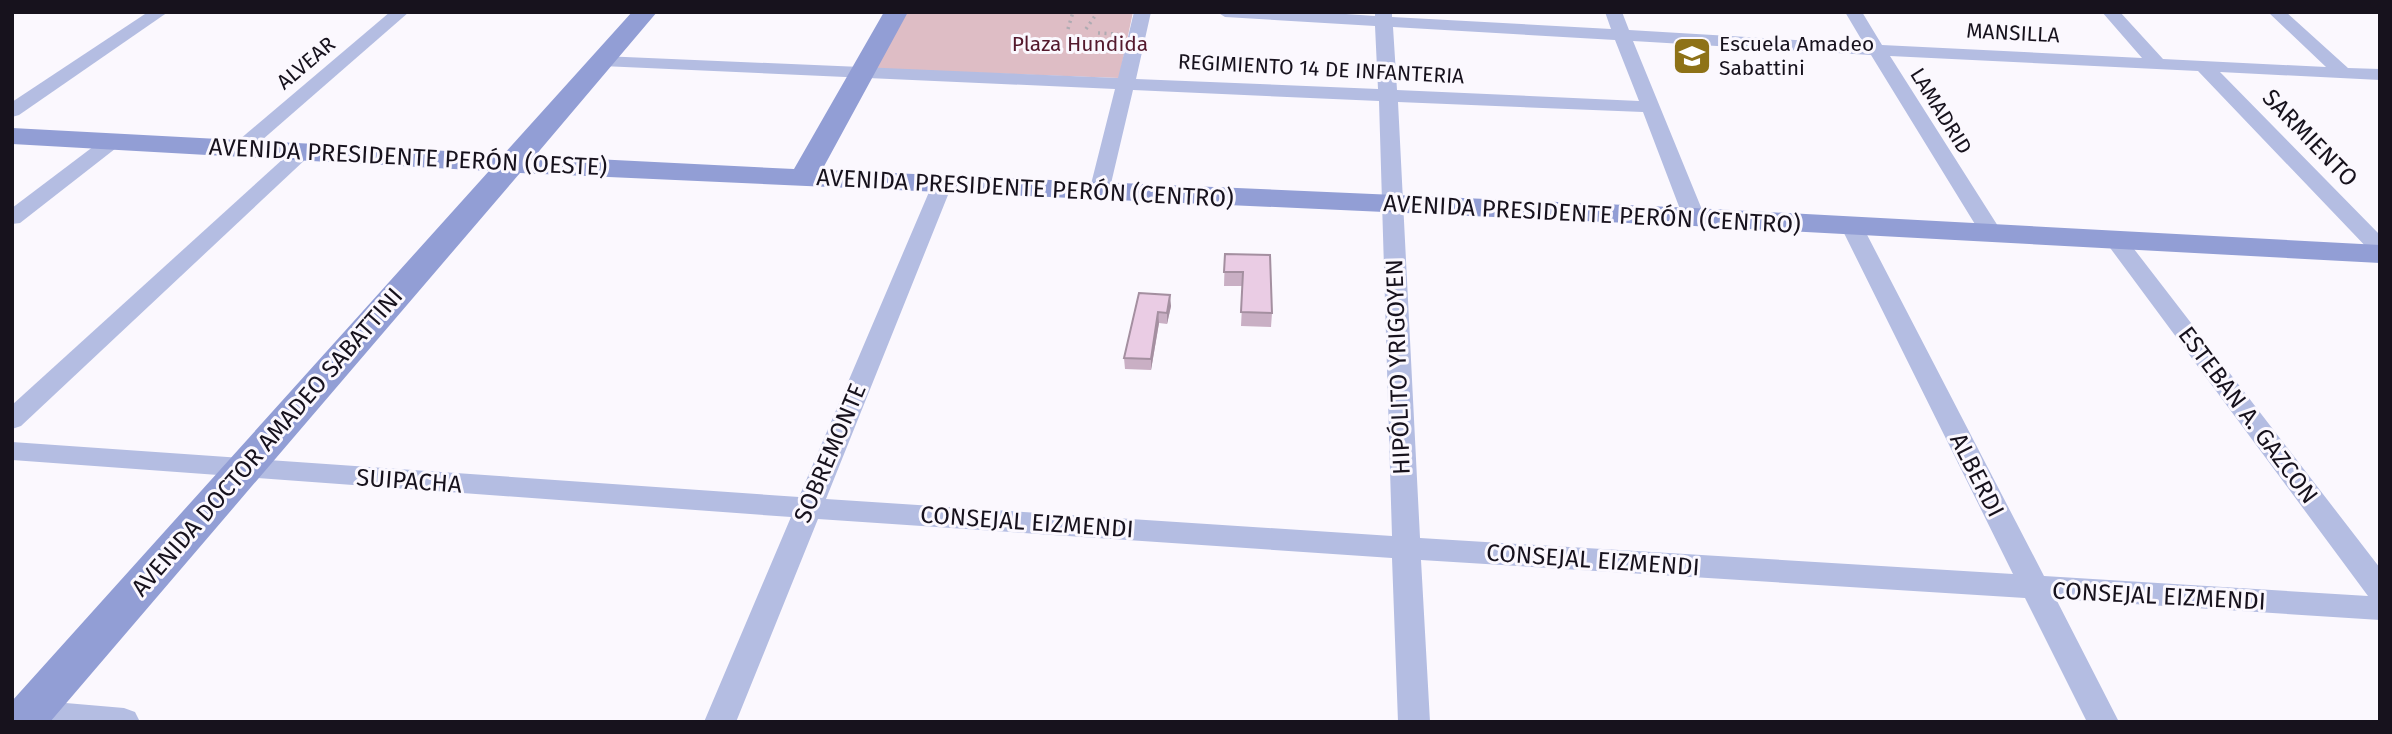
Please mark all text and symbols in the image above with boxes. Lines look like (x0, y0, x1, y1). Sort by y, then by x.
street label: MANSILLA (1966, 18, 2060, 48)
street label: ALVEAR (271, 31, 341, 95)
park label: Plaza Hundida (1012, 31, 1148, 57)
place label: Escuela Amadeo Sabattini (1719, 31, 1874, 81)
school or university icon: Escuela Amadeo Sabattini (1671, 35, 1713, 77)
street label: REGIMIENTO 14 DE INFANTERIA (1177, 49, 1465, 89)
street label: LAMADRID (1904, 63, 1978, 159)
street label: SARMIENTO (2257, 84, 2363, 192)
street label: AVENIDA PRESIDENTE PERÓN (OESTE) (208, 132, 608, 181)
street label: AVENIDA PRESIDENTE PERÓN (CENTRO) (816, 162, 1234, 213)
street label: AVENIDA PRESIDENTE PERÓN (CENTRO) (1383, 188, 1801, 239)
street label: HIPÓLITO YRIGOYEN (1379, 259, 1416, 475)
street label: AVENIDA DOCTOR AMADEO SABATTINI (126, 282, 408, 602)
street label: ESTEBAN A. GAZCON (2172, 321, 2324, 509)
street label: SOBREMONTE (788, 379, 872, 527)
street label: ALBERDI (1944, 428, 2010, 522)
street label: SUIPACHA (355, 463, 463, 499)
street label: CONSEJAL EIZMENDI (919, 501, 1135, 543)
street label: CONSEJAL EIZMENDI (1485, 539, 1701, 581)
street label: CONSEJAL EIZMENDI (2052, 576, 2266, 616)

